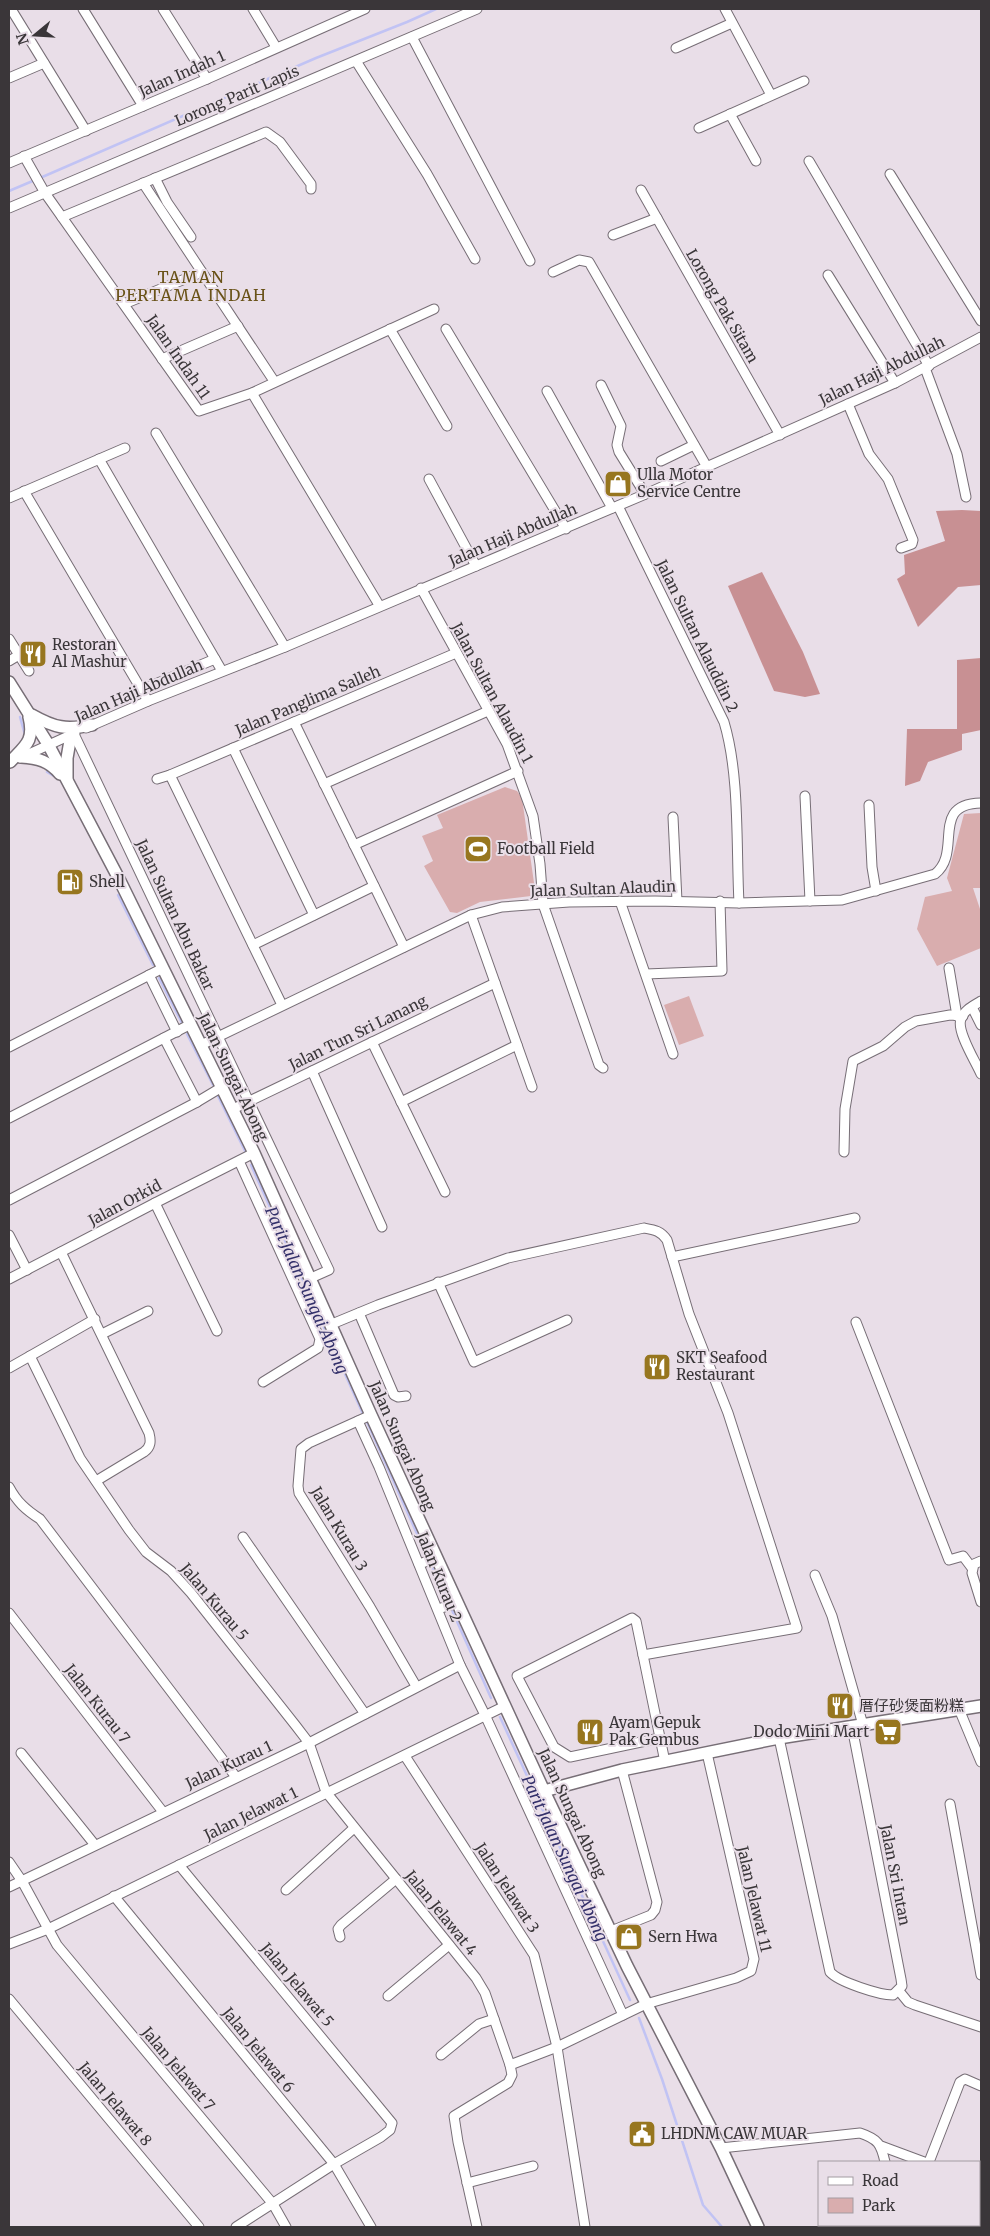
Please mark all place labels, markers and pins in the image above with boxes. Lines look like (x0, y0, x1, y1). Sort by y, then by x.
place label: Ulla Motor Service Centre (637, 465, 741, 501)
shop icon: Ulla Motor Service Centre (603, 469, 633, 499)
place label: Restoran Al Mashur (51, 635, 127, 671)
restaurant icon: Restoran Al Mashur (18, 639, 48, 669)
sports icon: Football Field (463, 834, 493, 864)
place label: Football Field (497, 839, 595, 858)
fuel station icon: Shell (55, 867, 85, 897)
place label: Shell (89, 872, 125, 891)
place label: SKT Seafood Restaurant (676, 1348, 767, 1384)
restaurant icon: SKT Seafood Restaurant (642, 1352, 672, 1382)
restaurant icon: 厝仔砂煲面粉糕 (825, 1691, 855, 1721)
place label: 厝仔砂煲面粉糕 (859, 1696, 964, 1715)
place label: Ayam Gepuk Pak Gembus (608, 1713, 701, 1749)
restaurant icon: Ayam Gepuk Pak Gembus (575, 1717, 605, 1747)
supermarket icon: Dodo Mini Mart (873, 1717, 903, 1747)
place label: Dodo Mini Mart (753, 1722, 869, 1741)
shop icon: Sern Hwa (614, 1922, 644, 1952)
place label: Sern Hwa (648, 1927, 718, 1946)
public building icon: LHDNM CAW MUAR (627, 2119, 657, 2149)
place label: LHDNM CAW MUAR (661, 2124, 808, 2143)

